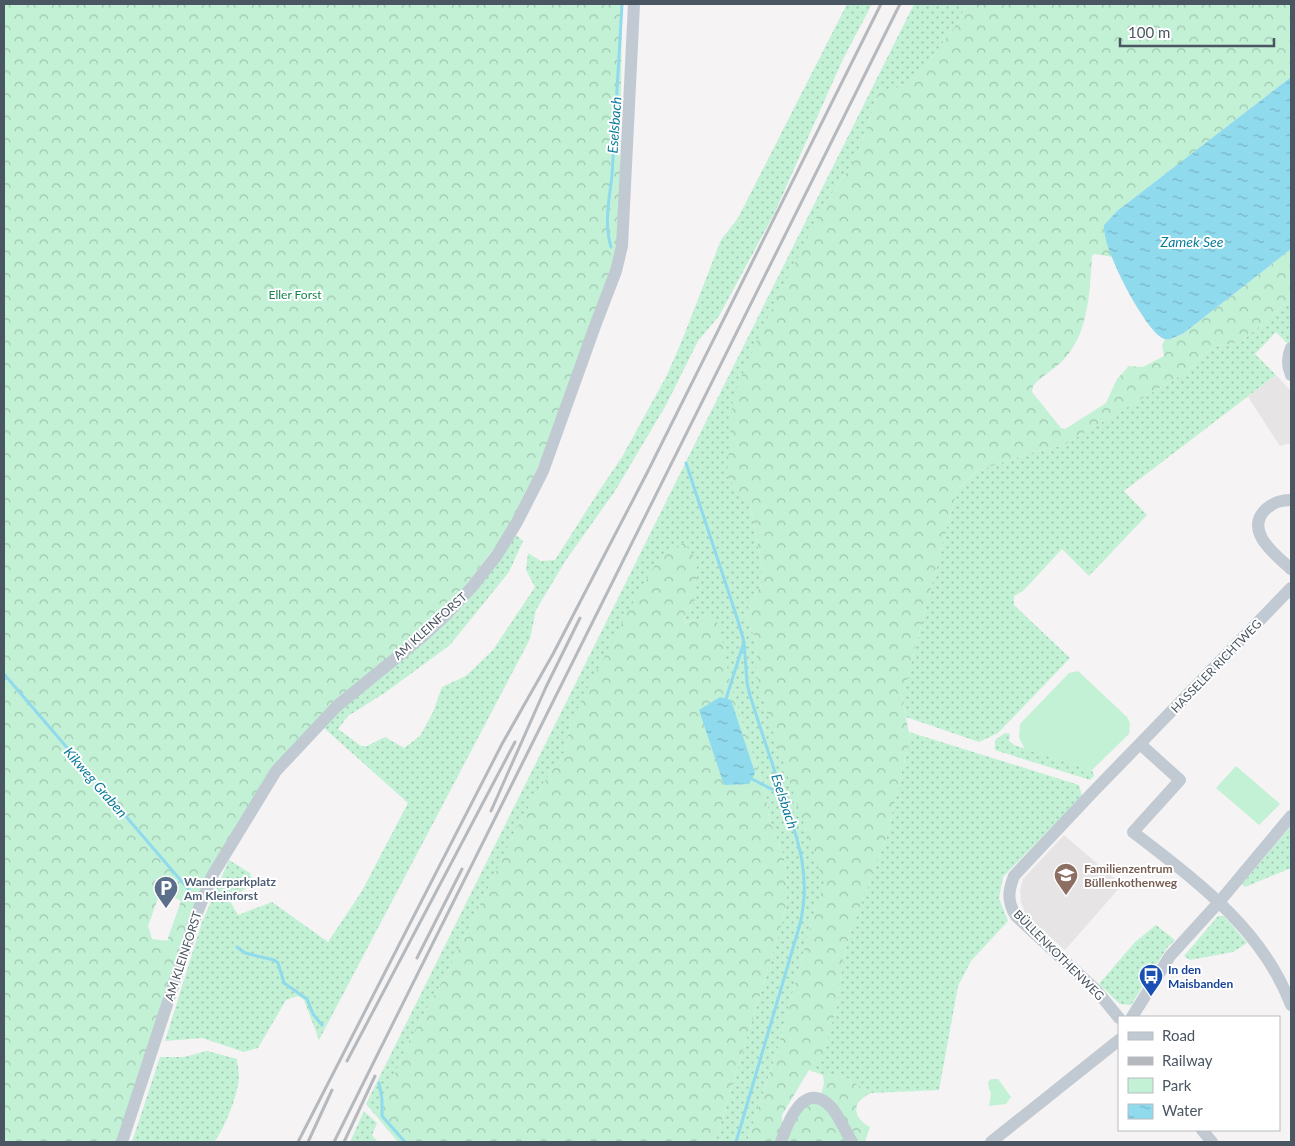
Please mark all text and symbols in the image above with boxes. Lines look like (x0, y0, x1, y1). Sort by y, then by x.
scale bar (1120, 15, 1274, 47)
text: 100 m (1128, 23, 1170, 41)
water label: Eselsbach (604, 96, 624, 154)
water label: Zamek See (1160, 233, 1224, 250)
park label: Eller Forst (269, 287, 322, 302)
street label: AM KLEINFORST (390, 589, 470, 663)
street label: HASSELER RICHTWEG (1168, 616, 1265, 716)
water label: Kikweg Graben (61, 743, 131, 821)
water label: Eselsbach (768, 771, 802, 831)
place label: Familienzentrum Büllenkothenweg (1084, 861, 1178, 890)
school or university icon: Familienzentrum Büllenkothenweg (1053, 862, 1079, 896)
place label: Wanderparkplatz Am Kleinforst (183, 874, 276, 903)
parking icon: Wanderparkplatz Am Kleinforst (153, 875, 179, 909)
street label: BÜLLENKOTHENWEG (1011, 907, 1108, 1004)
street label: AM KLEINFORST (161, 909, 205, 1003)
place label: In den Maisbanden (1168, 962, 1233, 991)
bus stop icon: In den Maisbanden (1138, 963, 1164, 997)
legend (1118, 1016, 1280, 1131)
text: Road (1162, 1026, 1195, 1044)
text: Railway (1162, 1051, 1213, 1069)
text: Park (1162, 1076, 1192, 1094)
text: Water (1162, 1101, 1203, 1119)

